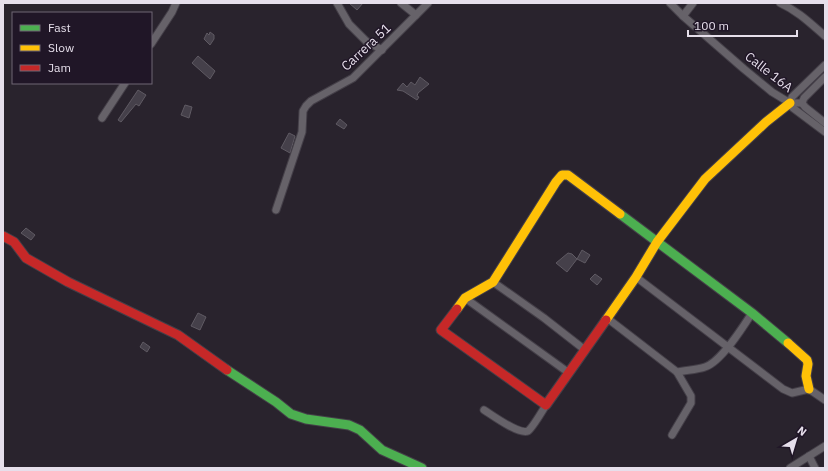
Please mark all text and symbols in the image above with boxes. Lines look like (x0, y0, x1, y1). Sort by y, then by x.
legend (12, 12, 152, 84)
scale bar (688, 12, 797, 38)
text: 100 m (694, 18, 729, 33)
text: Fast (48, 20, 71, 35)
street label: Carrera 51 (338, 20, 395, 74)
text: Slow (48, 40, 74, 55)
street label: Calle 16A (742, 48, 797, 96)
text: Jam (48, 60, 71, 75)
north arrow (776, 419, 816, 459)
text: N (795, 423, 810, 439)

